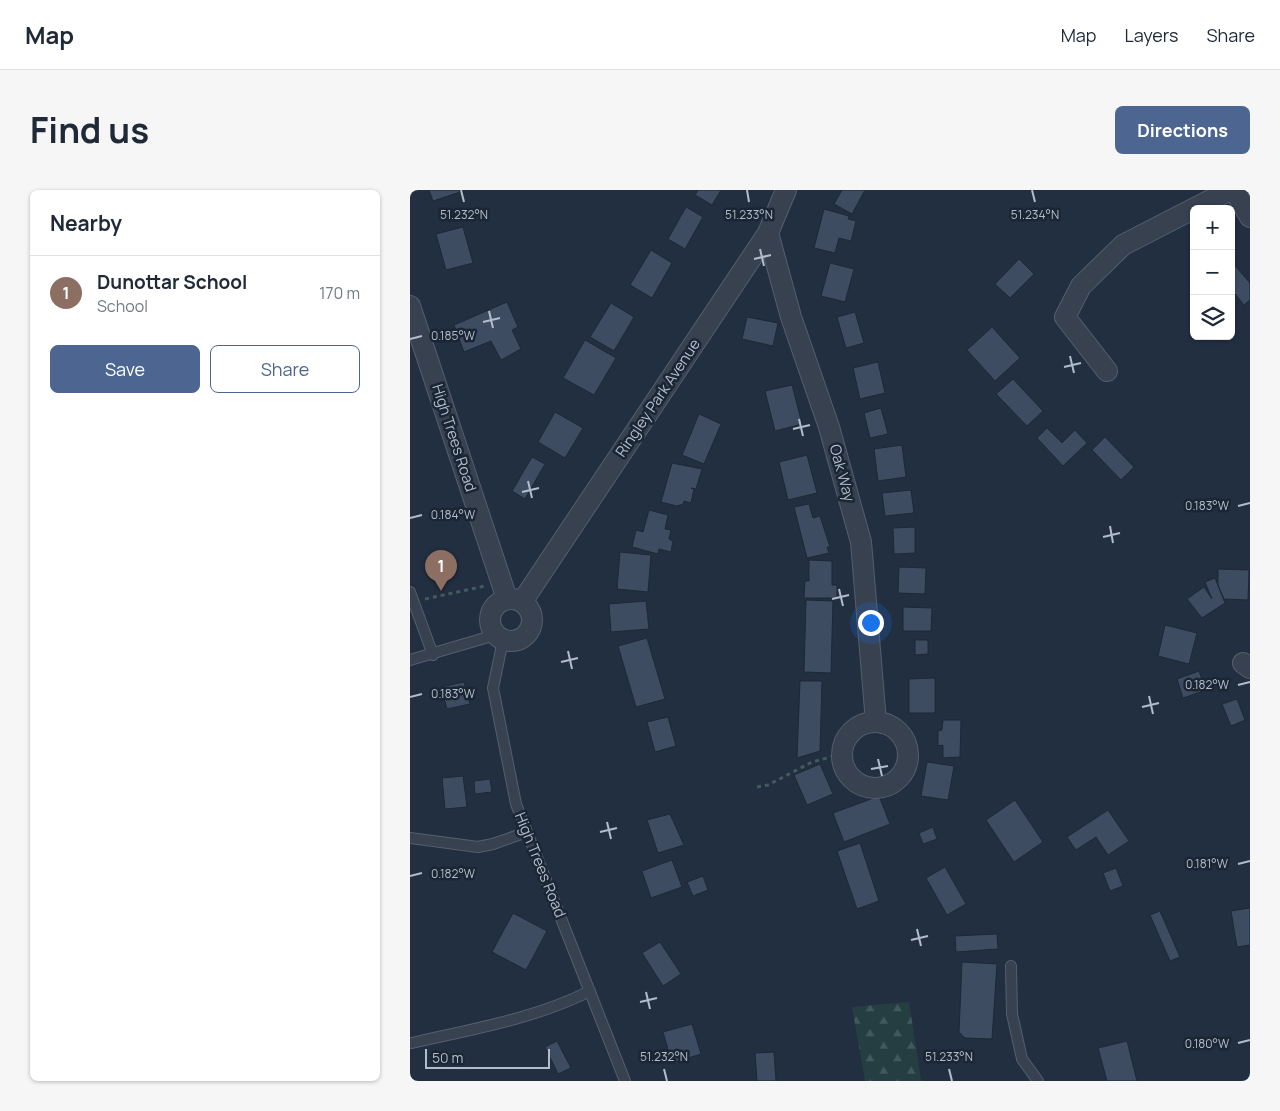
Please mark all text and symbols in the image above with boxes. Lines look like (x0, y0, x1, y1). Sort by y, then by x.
text: Map (25, 18, 74, 51)
text: Map (1061, 23, 1096, 47)
text: Layers (1124, 23, 1178, 47)
text: Share (1206, 23, 1255, 47)
text: Find us (30, 106, 149, 154)
button: Directions (1115, 106, 1250, 154)
map controls (1190, 205, 1235, 340)
button: + (1190, 205, 1235, 250)
text: 51.232°N (440, 206, 488, 223)
text: 51.233°N (725, 206, 773, 223)
text: 51.234°N (1011, 206, 1059, 223)
text: Nearby (50, 209, 122, 237)
button: − (1190, 250, 1235, 295)
text: Dunottar School (97, 269, 247, 295)
text: 1 (62, 282, 70, 304)
text: 170 m (319, 282, 360, 304)
text: School (97, 295, 148, 317)
button: layers (1190, 295, 1235, 340)
text: 0.185°W (431, 327, 476, 344)
street label: Ringley Park Avenue (610, 334, 705, 461)
button: Save (50, 345, 200, 393)
button: Share (210, 345, 360, 393)
street label: High Trees Road (427, 381, 482, 494)
street label: Oak Way (825, 442, 860, 504)
text: 0.183°W (1185, 497, 1230, 514)
text: 0.184°W (431, 506, 476, 523)
pin: 1 (425, 550, 457, 591)
your location (858, 610, 884, 636)
text: 0.182°W (1185, 676, 1230, 693)
text: 0.183°W (431, 685, 476, 702)
street label: High Trees Road (510, 809, 571, 921)
text: 0.181°W (1186, 855, 1229, 872)
text: 0.182°W (431, 865, 476, 882)
text: 0.180°W (1185, 1035, 1230, 1052)
scale bar (425, 1046, 550, 1069)
text: 50 m (432, 1048, 463, 1067)
text: 51.232°N (640, 1048, 688, 1065)
text: 51.233°N (925, 1048, 973, 1065)

